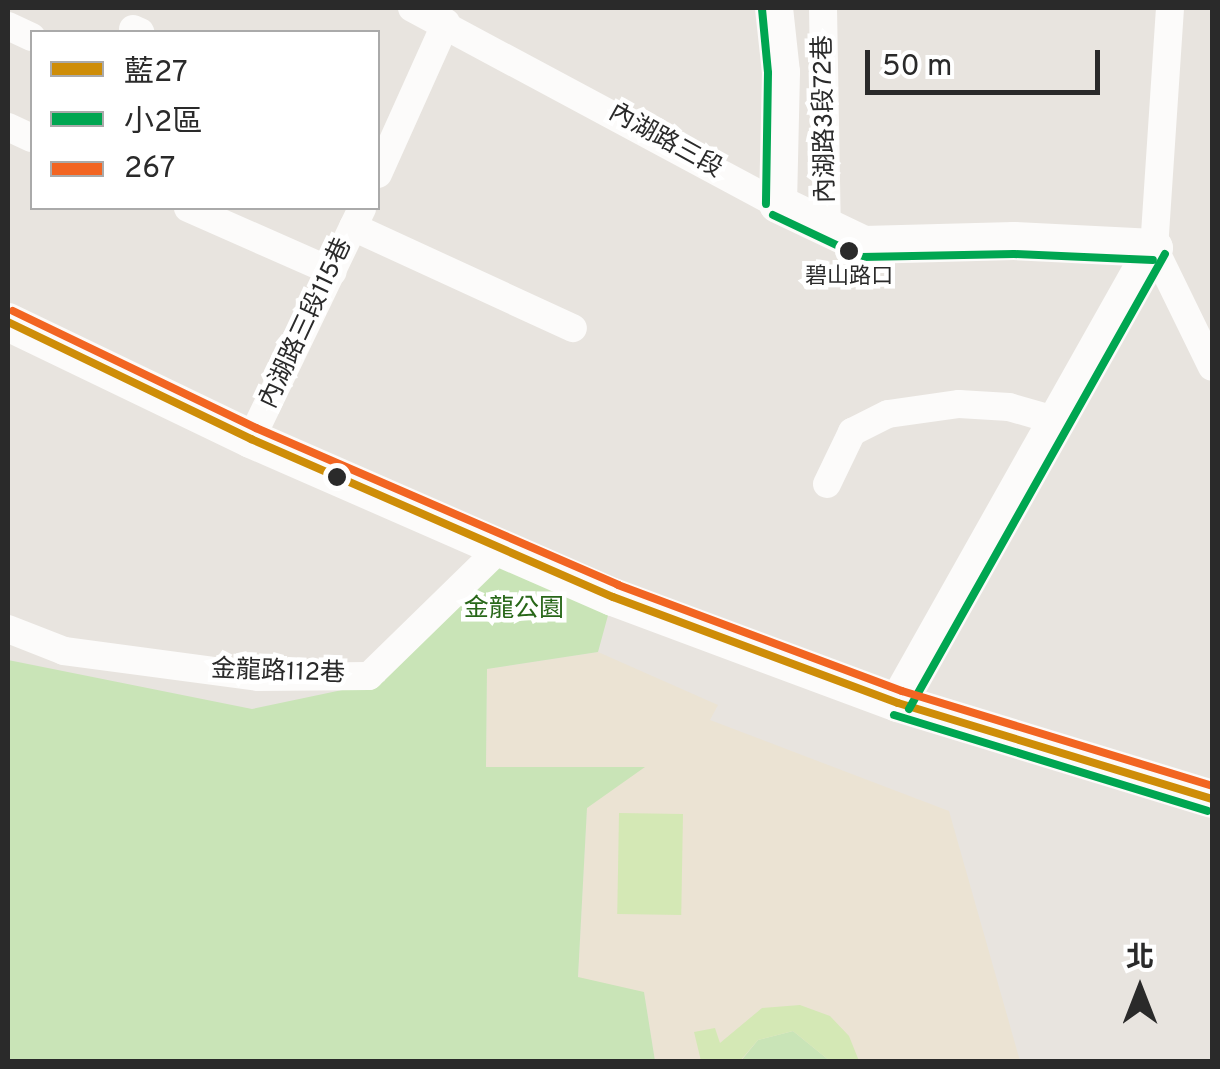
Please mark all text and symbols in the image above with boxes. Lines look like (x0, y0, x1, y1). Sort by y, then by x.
legend (30, 30, 380, 210)
scale bar (870, 30, 1105, 92)
street label: 內湖路3段72巷 (810, 35, 842, 203)
text: 50 m (882, 49, 952, 86)
text: 藍27 (124, 55, 188, 92)
street label: 內湖路三段 (603, 99, 727, 185)
text: 小2區 (124, 105, 202, 142)
text: 267 (124, 151, 175, 188)
street label: 內湖路三段115巷 (254, 234, 360, 414)
marker: 碧山路口 (839, 241, 859, 261)
place label: 碧山路口 (805, 265, 893, 291)
unlabelled marker (327, 467, 347, 487)
park label: 金龍公園 (464, 595, 564, 625)
street label: 金龍路112巷 (211, 656, 345, 690)
north arrow (1090, 939, 1190, 1039)
text: 北 (1126, 941, 1154, 977)

